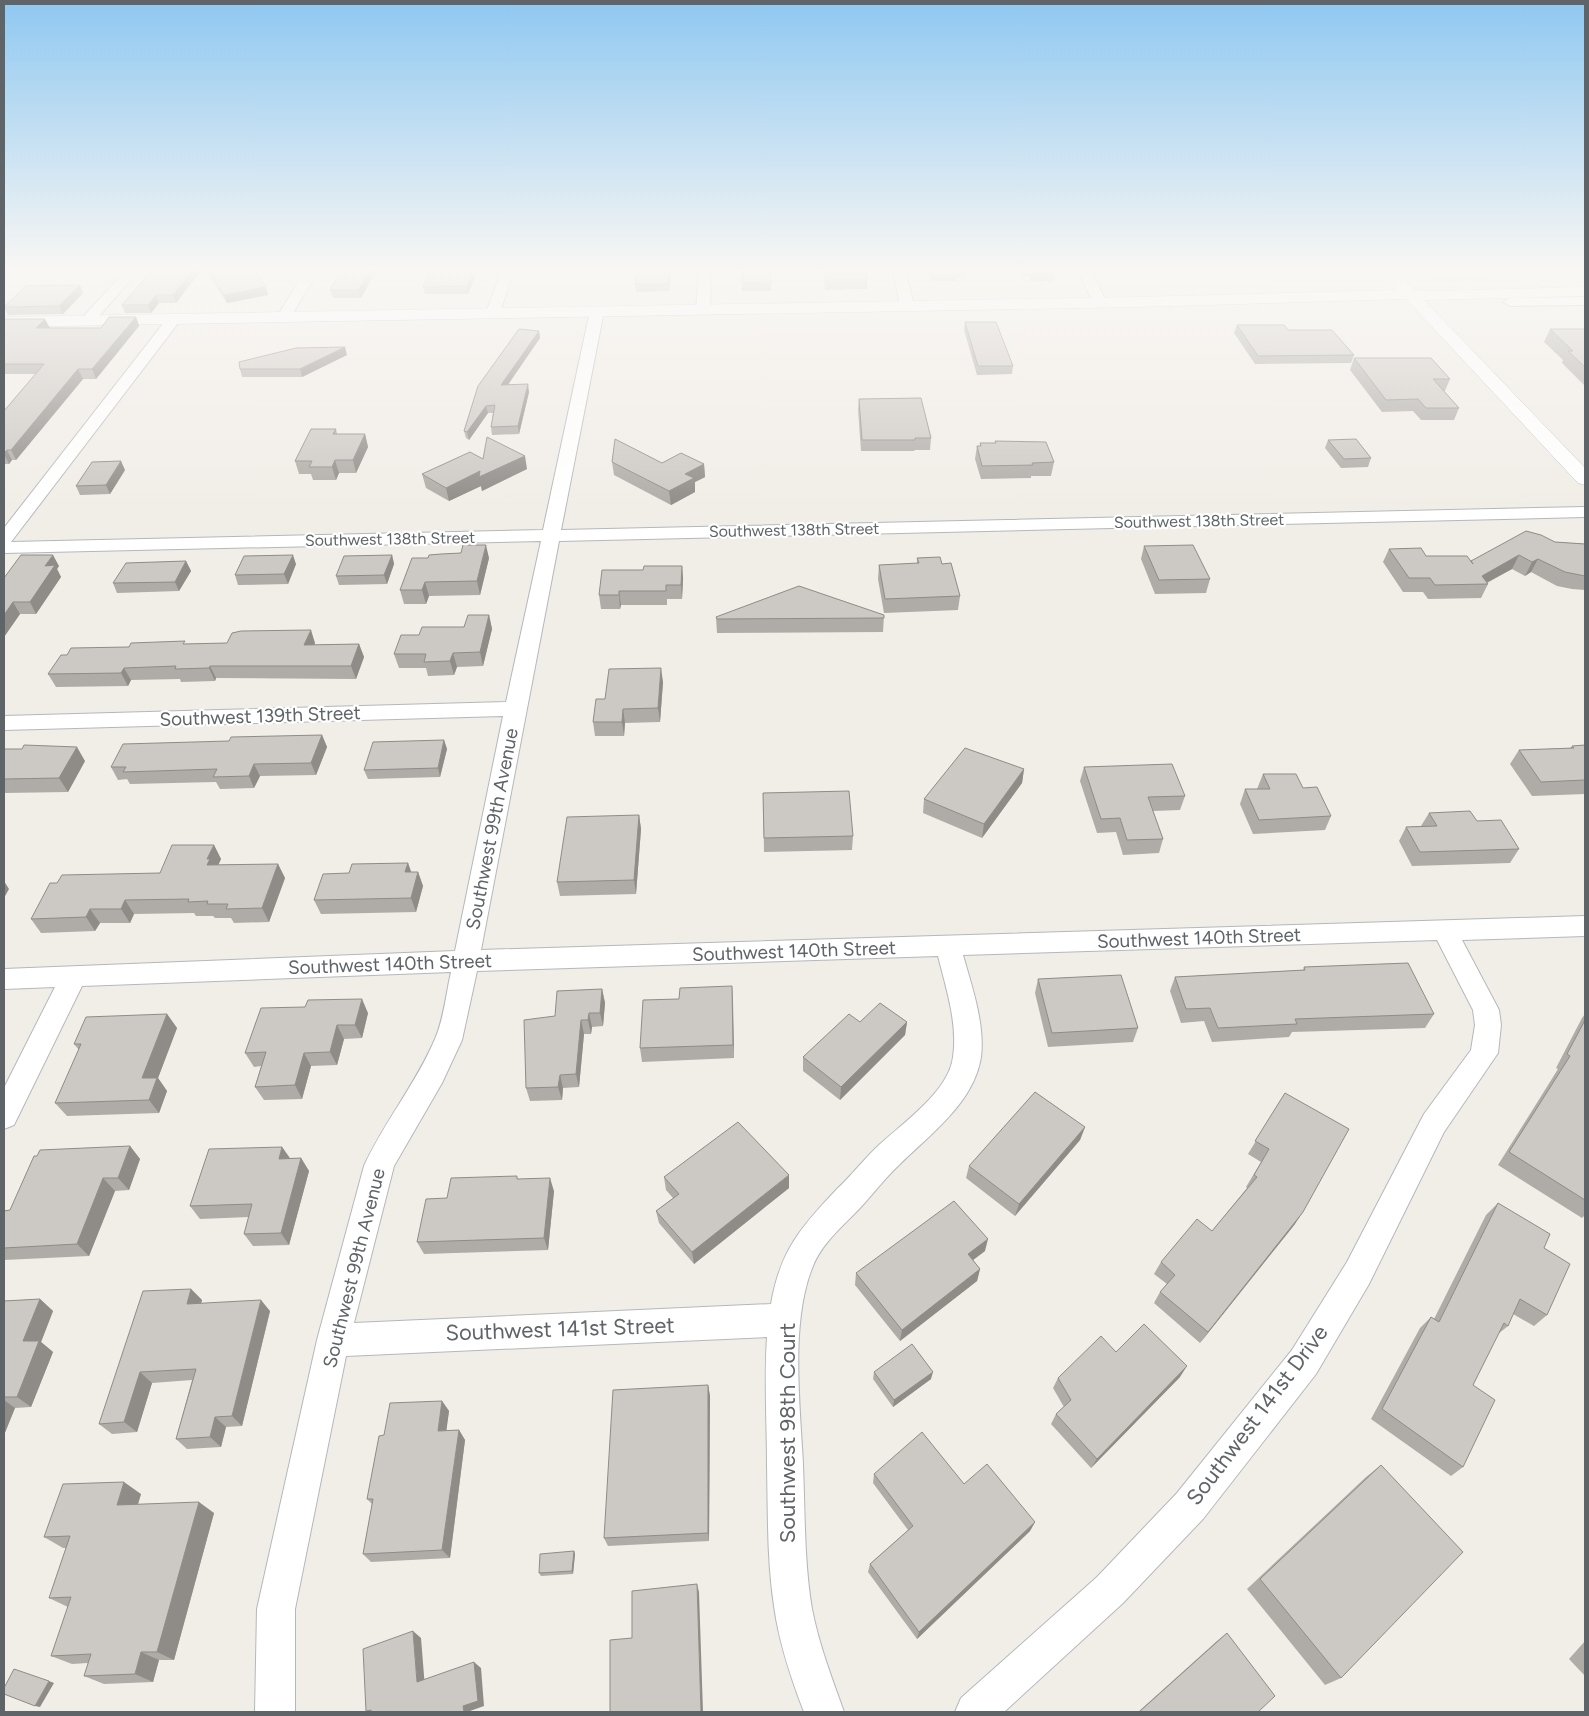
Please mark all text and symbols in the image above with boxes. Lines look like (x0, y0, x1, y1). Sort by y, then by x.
street label: Southwest 138th Street (1114, 510, 1284, 532)
street label: Southwest 138th Street (709, 519, 879, 541)
street label: Southwest 138th Street (305, 528, 475, 550)
street label: Southwest 139th Street (159, 701, 361, 731)
street label: Southwest 99th Avenue (461, 726, 523, 932)
street label: Southwest 140th Street (1097, 923, 1301, 953)
street label: Southwest 140th Street (692, 936, 896, 966)
street label: Southwest 140th Street (288, 949, 492, 979)
street label: Southwest 99th Avenue (318, 1166, 390, 1370)
street label: Southwest 141st Street (445, 1312, 675, 1346)
street label: Southwest 141st Drive (1180, 1320, 1334, 1510)
street label: Southwest 98th Court (774, 1323, 801, 1543)

